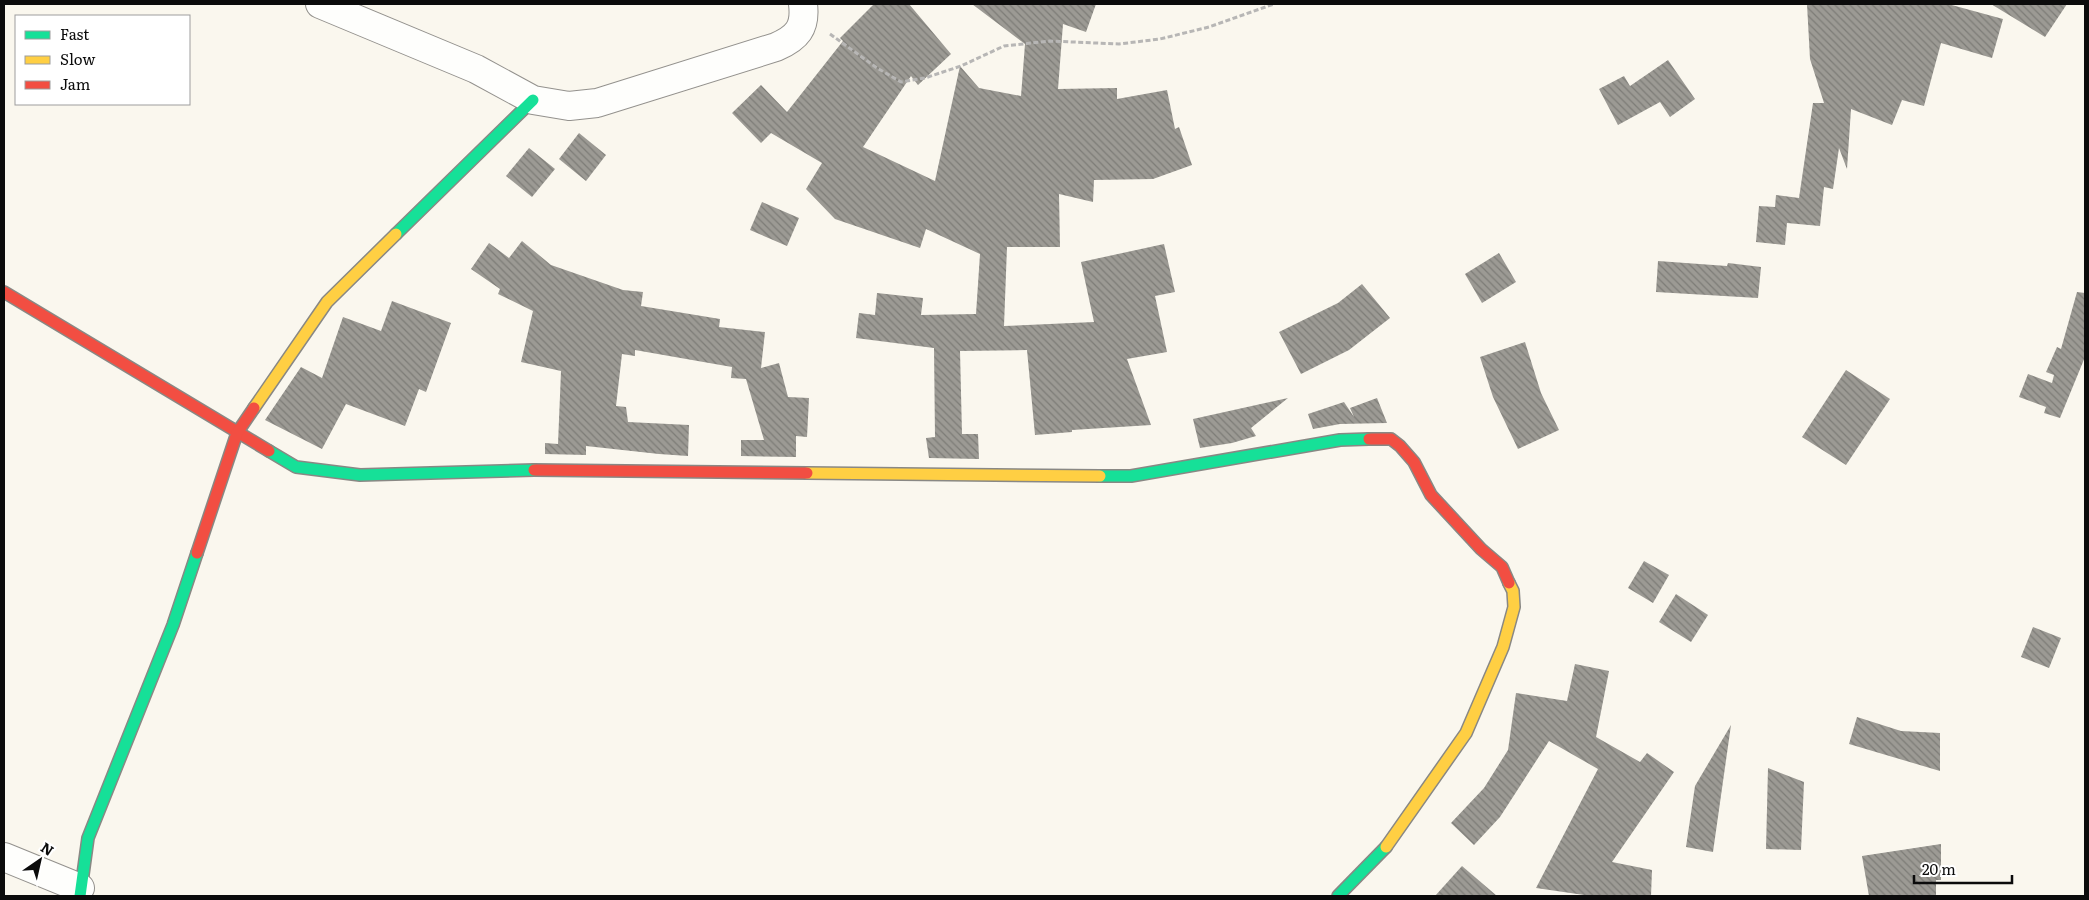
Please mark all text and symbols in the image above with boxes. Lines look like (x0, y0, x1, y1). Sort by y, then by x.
legend (15, 15, 190, 105)
text: Fast (60, 22, 89, 45)
text: Slow (60, 47, 95, 70)
text: Jam (60, 72, 91, 95)
north arrow (15, 835, 65, 885)
text: N (37, 837, 58, 860)
scale bar (1914, 852, 2012, 884)
text: 20 m (1922, 857, 1956, 880)

